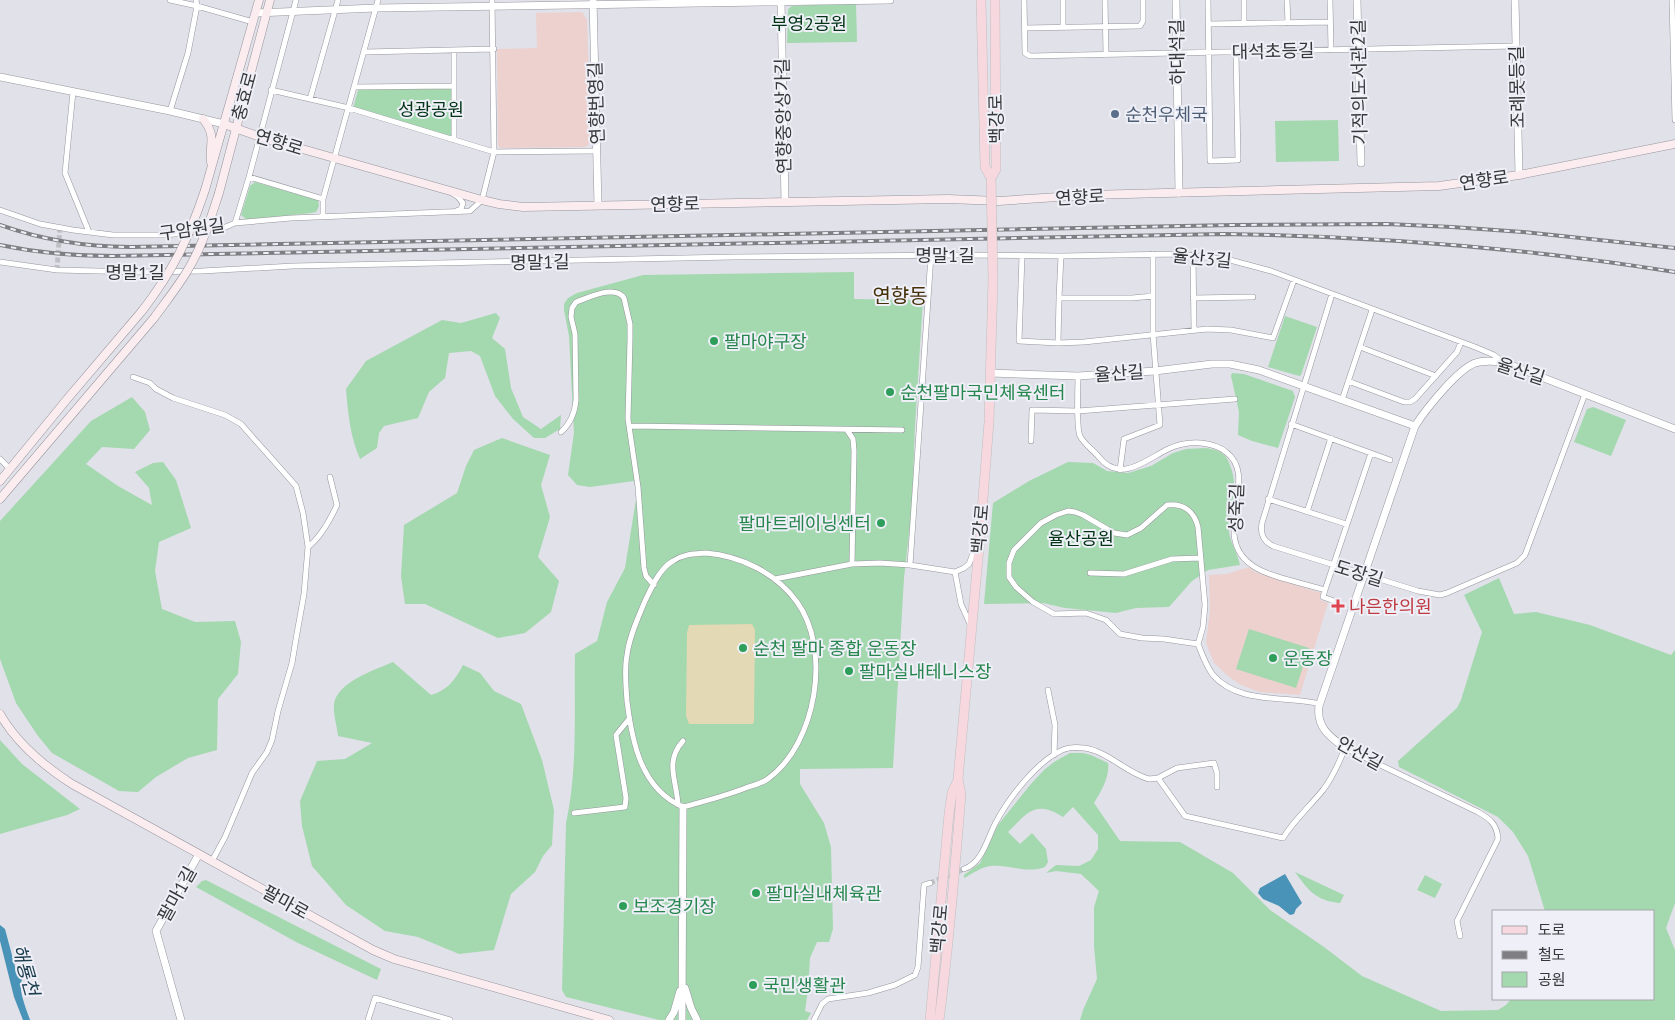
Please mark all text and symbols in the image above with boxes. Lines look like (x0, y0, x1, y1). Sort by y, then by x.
park label: 부영2공원 (771, 12, 847, 35)
street label: 하대석길 (1165, 19, 1189, 85)
street label: 기적의도서관2길 (1346, 19, 1372, 145)
street label: 대석초등길 (1231, 39, 1315, 63)
street label: 조례못등길 (1505, 45, 1529, 129)
street label: 연향중앙상가길 (770, 58, 796, 174)
street label: 연향번영길 (583, 61, 609, 145)
street label: 충효로 (226, 69, 262, 123)
street label: 백강로 (984, 94, 1008, 144)
park label: 성광공원 (398, 98, 464, 121)
place label: 순천우체국 (1125, 103, 1208, 126)
marker: 순천우체국 (1109, 108, 1121, 120)
street label: 연향로 (252, 124, 306, 160)
street label: 연향로 (1458, 165, 1510, 195)
street label: 연향로 (1055, 184, 1105, 210)
street label: 연향로 (650, 192, 700, 216)
street label: 구암원길 (158, 213, 226, 245)
street label: 율산3길 (1171, 243, 1233, 273)
street label: 명말1길 (915, 244, 975, 267)
street label: 명말1길 (510, 250, 570, 274)
street label: 명말1길 (105, 261, 165, 284)
district label: 연향동 (872, 283, 928, 309)
place label: 팔마야구장 (724, 330, 807, 353)
marker: 팔마야구장 (708, 335, 720, 347)
street label: 율산길 (1494, 352, 1548, 390)
street label: 율산길 (1093, 360, 1145, 386)
place label: 순천팔마국민체육센터 (900, 381, 1066, 404)
marker: 순천팔마국민체육센터 (884, 386, 896, 398)
street label: 성죽길 (1224, 483, 1248, 533)
street label: 백강로 (966, 503, 994, 555)
place label: 팔마트레이닝센터 (739, 512, 871, 535)
marker: 팔마트레이닝센터 (875, 517, 887, 529)
park label: 율산공원 (1048, 527, 1114, 550)
street label: 도장길 (1332, 555, 1386, 591)
place label: 나은한의원 (1349, 595, 1432, 618)
marker: 나은한의원 (1331, 599, 1345, 613)
place label: 순천 팔마 종합 운동장 (753, 637, 916, 660)
marker: 순천 팔마 종합 운동장 (737, 642, 749, 654)
place label: 운동장 (1283, 647, 1333, 670)
marker: 운동장 (1267, 652, 1279, 664)
place label: 팔마실내테니스장 (859, 660, 991, 683)
marker: 팔마실내테니스장 (843, 665, 855, 677)
street label: 안산길 (1333, 731, 1387, 775)
street label: 팔마1길 (153, 862, 201, 926)
street label: 팔마로 (259, 880, 313, 924)
place label: 팔마실내체육관 (766, 882, 882, 905)
marker: 팔마실내체육관 (750, 887, 762, 899)
place label: 보조경기장 (633, 895, 716, 918)
marker: 보조경기장 (617, 900, 629, 912)
street label: 백강로 (925, 903, 953, 955)
legend (1492, 910, 1655, 1000)
text: 도로 (1538, 920, 1566, 939)
water label: 해룡천 (7, 941, 45, 1000)
text: 철도 (1538, 945, 1566, 964)
text: 공원 (1538, 970, 1566, 989)
place label: 국민생활관 (763, 974, 846, 997)
marker: 국민생활관 (747, 979, 759, 991)

